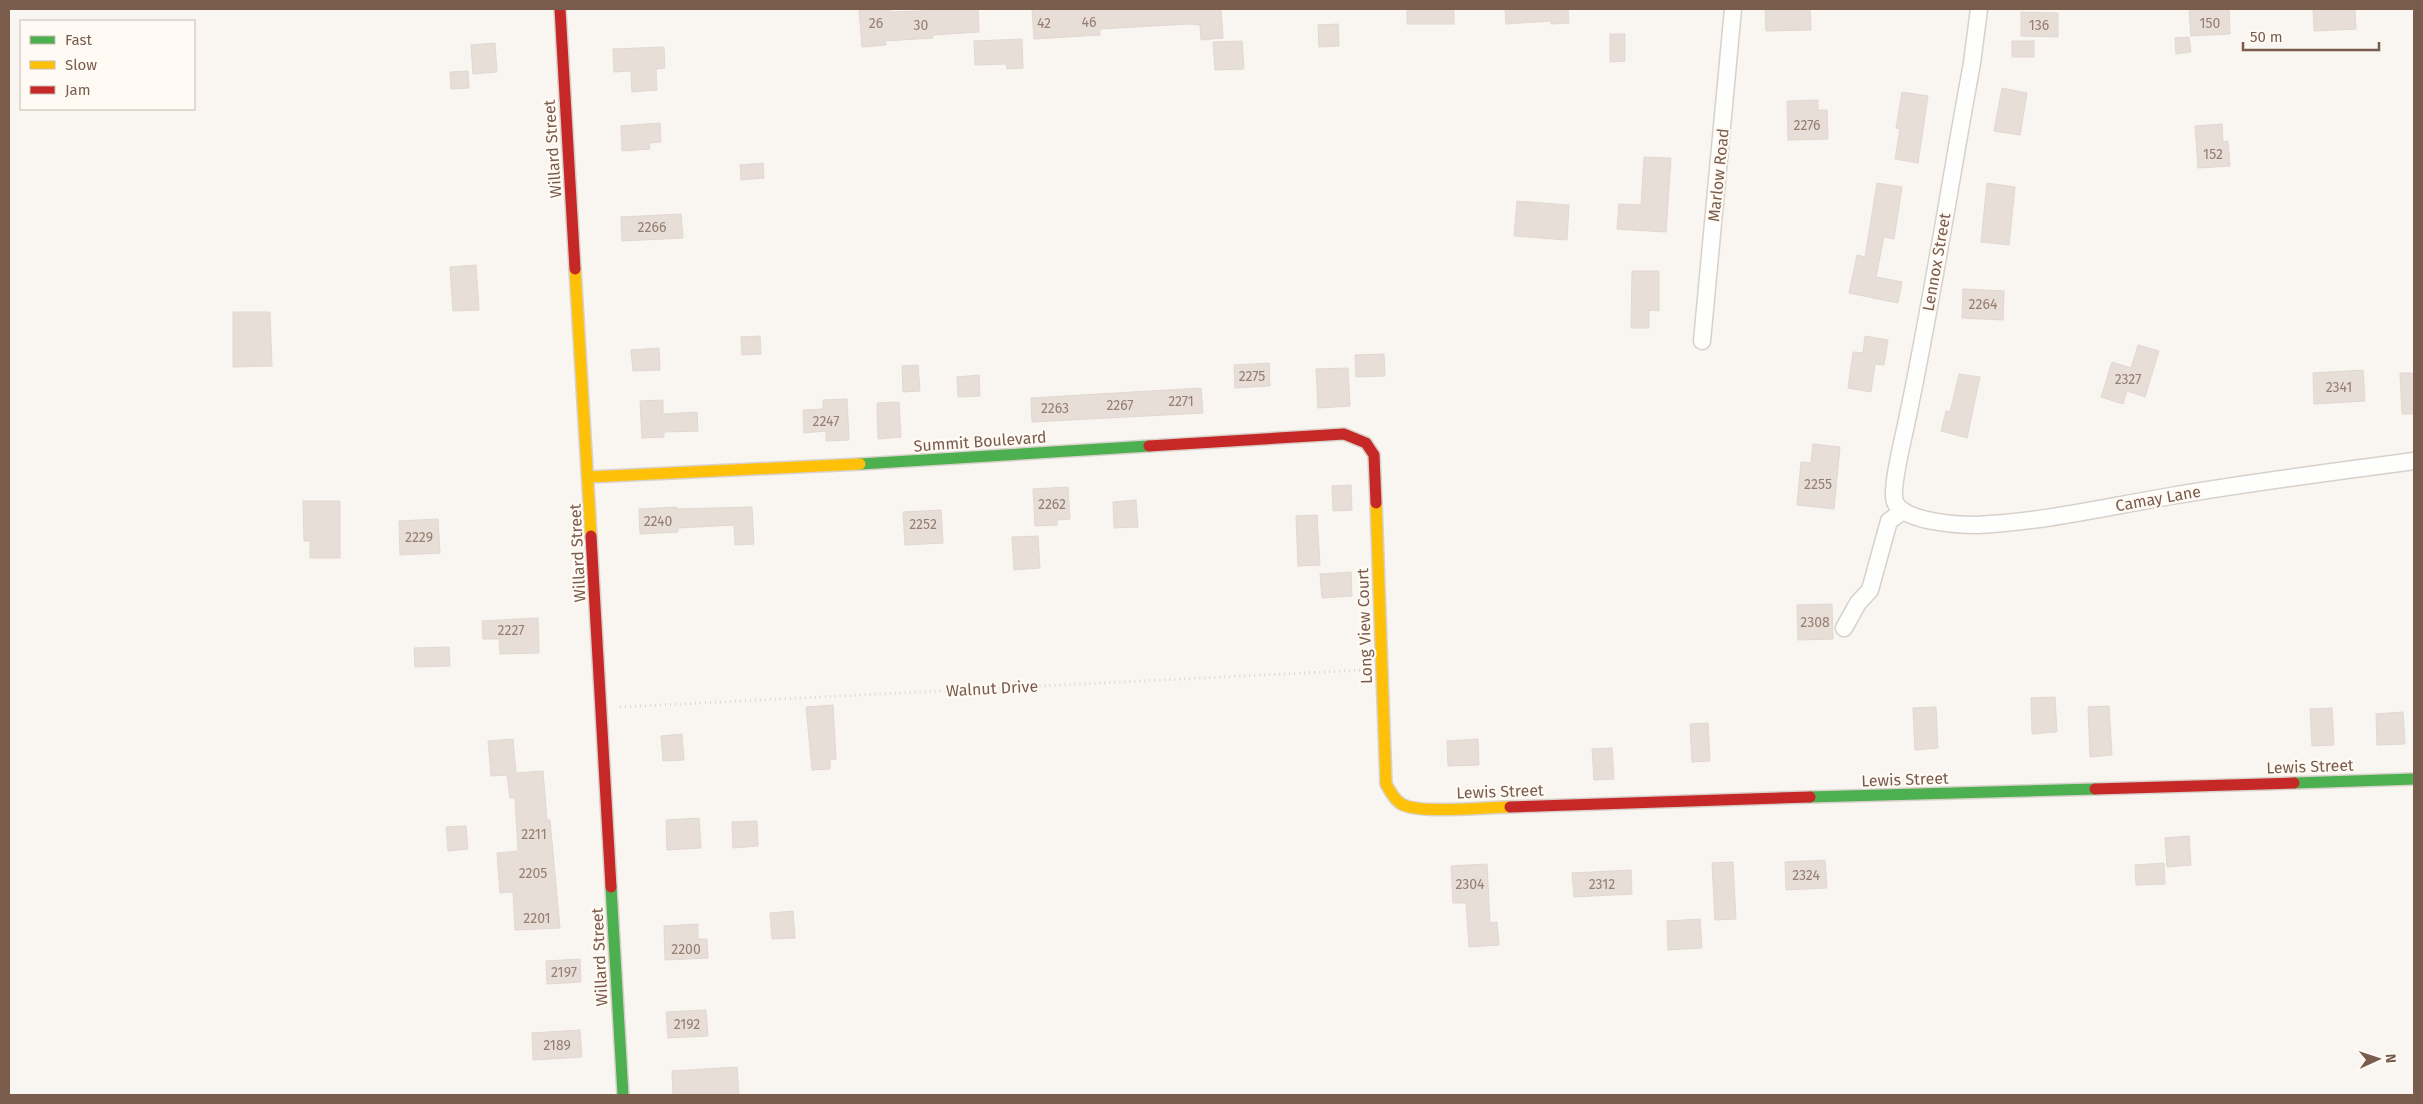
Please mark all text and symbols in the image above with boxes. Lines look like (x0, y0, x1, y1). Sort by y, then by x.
house number: 46 (1082, 14, 1096, 31)
house number: 26 (869, 15, 883, 32)
house number: 42 (1037, 15, 1051, 32)
house number: 150 (2200, 15, 2221, 32)
house number: 30 (914, 17, 929, 34)
house number: 136 (2029, 17, 2049, 34)
legend (20, 20, 195, 110)
scale bar (2243, 20, 2379, 52)
text: 50 m (2250, 28, 2283, 46)
text: Fast (65, 31, 92, 49)
text: Slow (65, 56, 97, 74)
text: Jam (65, 81, 91, 99)
street label: Willard Street (540, 99, 565, 199)
house number: 2276 (1793, 117, 1821, 134)
street label: Marlow Road (1704, 127, 1733, 223)
house number: 152 (2203, 146, 2223, 163)
street label: Lennox Street (1918, 211, 1955, 313)
house number: 2266 (638, 219, 666, 236)
house number: 2264 (1969, 296, 1998, 313)
house number: 2275 (1239, 368, 1265, 385)
house number: 2327 (2115, 371, 2141, 388)
house number: 2341 (2326, 379, 2352, 396)
house number: 2271 (1168, 393, 1194, 410)
house number: 2267 (1106, 397, 1134, 414)
house number: 2263 (1041, 400, 1069, 417)
house number: 2247 (813, 413, 839, 430)
street label: Summit Boulevard (913, 427, 1047, 456)
house number: 2255 (1804, 476, 1832, 493)
street label: Camay Lane (2114, 482, 2202, 515)
house number: 2262 (1038, 496, 1066, 513)
street label: Willard Street (565, 503, 590, 603)
house number: 2240 (644, 513, 673, 530)
house number: 2252 (909, 516, 937, 533)
house number: 2229 (405, 529, 433, 546)
street label: Long View Court (1353, 567, 1376, 684)
house number: 2308 (1800, 614, 1830, 631)
house number: 2227 (498, 622, 524, 639)
street label: Walnut Drive (945, 677, 1039, 700)
street label: Lewis Street (2266, 755, 2354, 778)
street label: Lewis Street (1861, 768, 1949, 791)
street label: Lewis Street (1456, 780, 1544, 803)
house number: 2211 (521, 826, 547, 843)
house number: 2205 (519, 865, 547, 882)
house number: 2324 (1792, 867, 1820, 884)
house number: 2304 (1455, 876, 1485, 893)
house number: 2312 (1589, 876, 1615, 893)
street label: Willard Street (587, 907, 612, 1007)
house number: 2201 (523, 910, 551, 927)
house number: 2200 (671, 941, 701, 958)
house number: 2197 (551, 964, 577, 981)
house number: 2192 (674, 1016, 700, 1033)
north arrow (2353, 1034, 2403, 1084)
house number: 2189 (543, 1037, 571, 1054)
text: N (2382, 1053, 2399, 1063)

